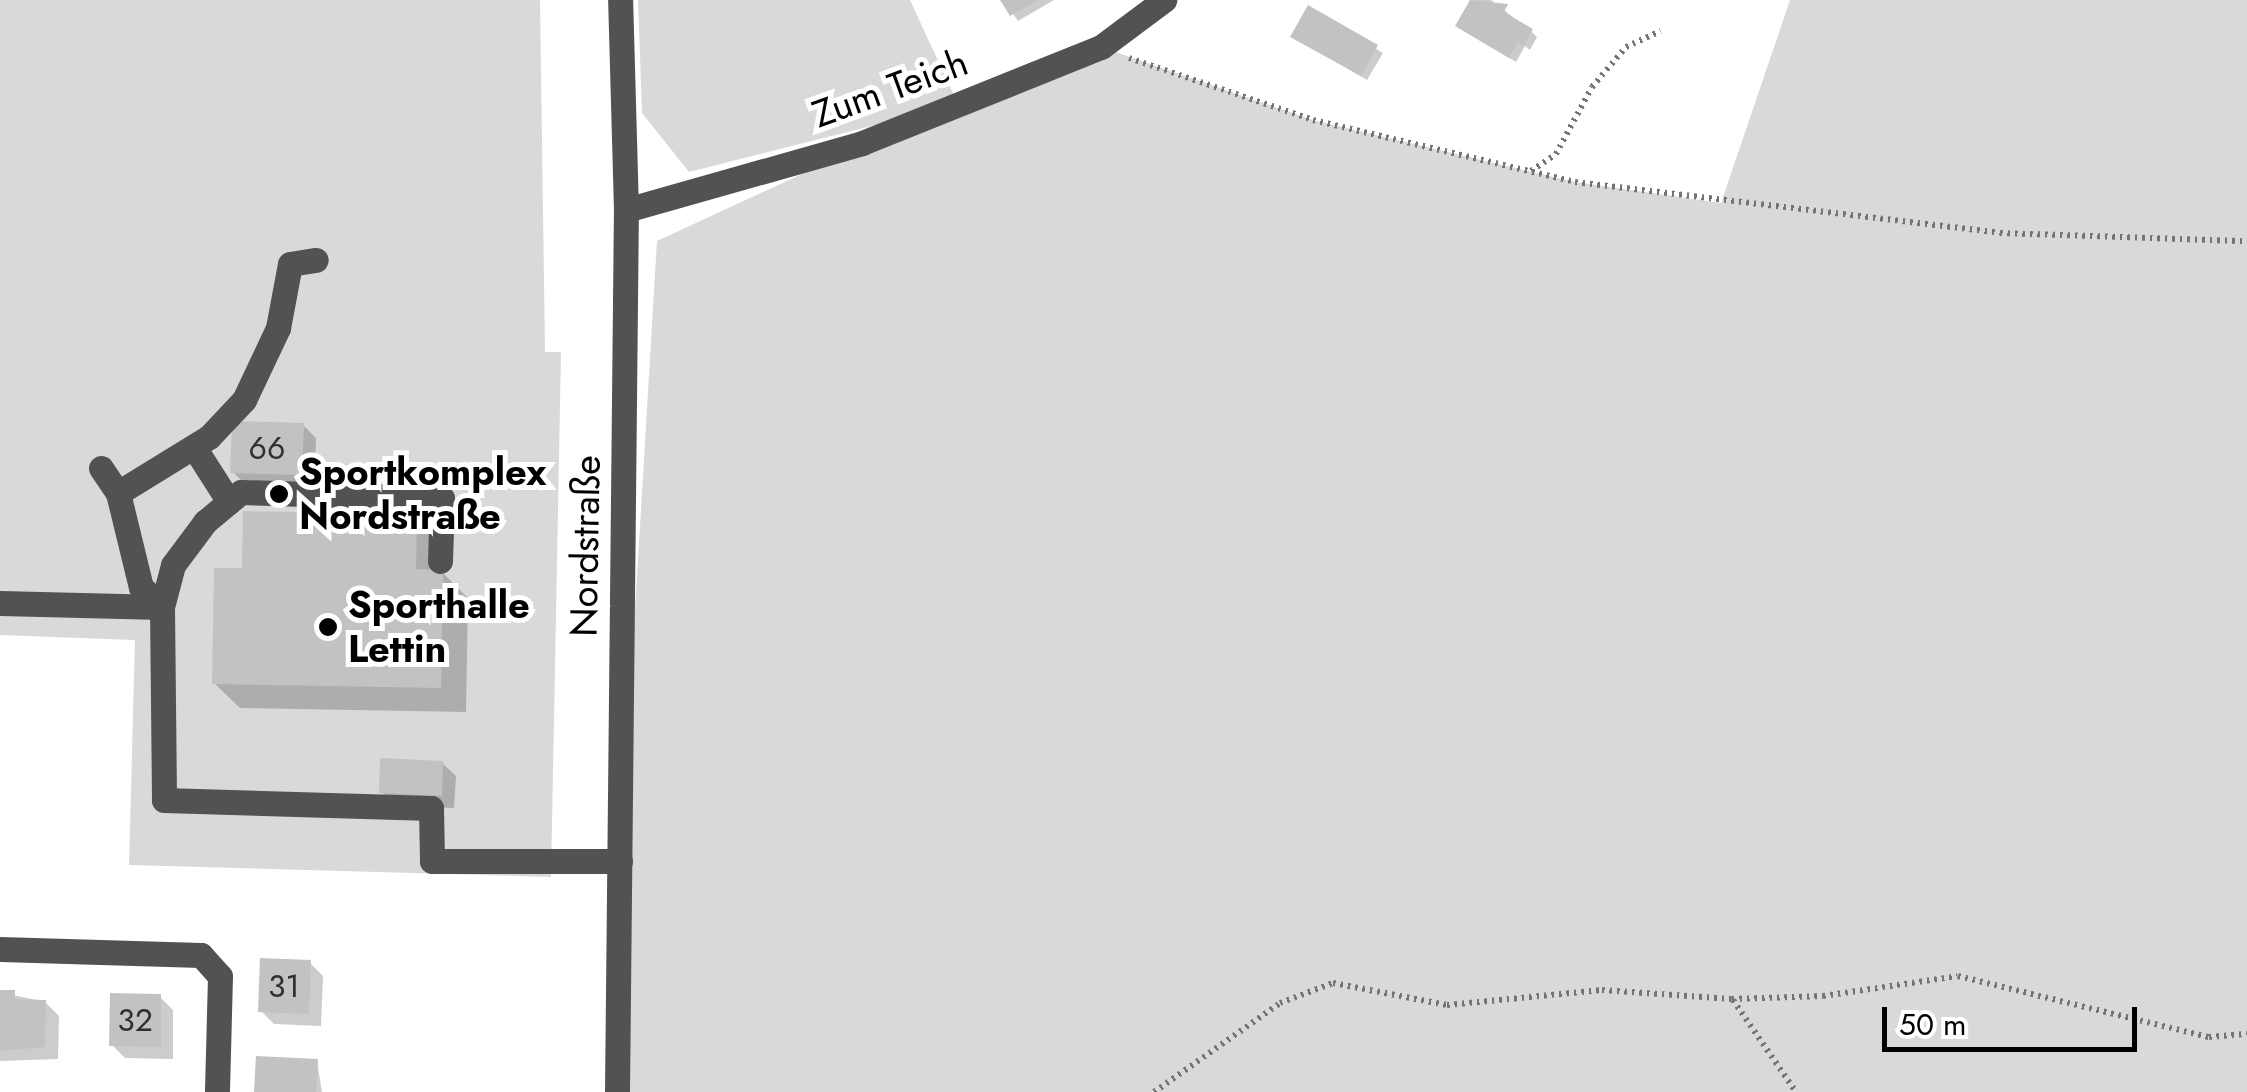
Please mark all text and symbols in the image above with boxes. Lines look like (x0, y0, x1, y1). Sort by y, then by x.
street label: Zum Teich (806, 39, 974, 137)
house number: 66 (249, 429, 285, 467)
place label: Sportkomplex Nordstraße (299, 449, 546, 538)
street label: Nordstraße (561, 455, 609, 637)
marker: Sportkomplex Nordstraße (268, 483, 290, 505)
place label: Sporthalle Lettin (348, 582, 530, 672)
marker: Sporthalle Lettin (317, 616, 339, 638)
house number: 31 (268, 967, 300, 1005)
scale bar (1887, 987, 2142, 1049)
house number: 32 (117, 1001, 153, 1039)
text: 50 m (1899, 1003, 1966, 1046)

